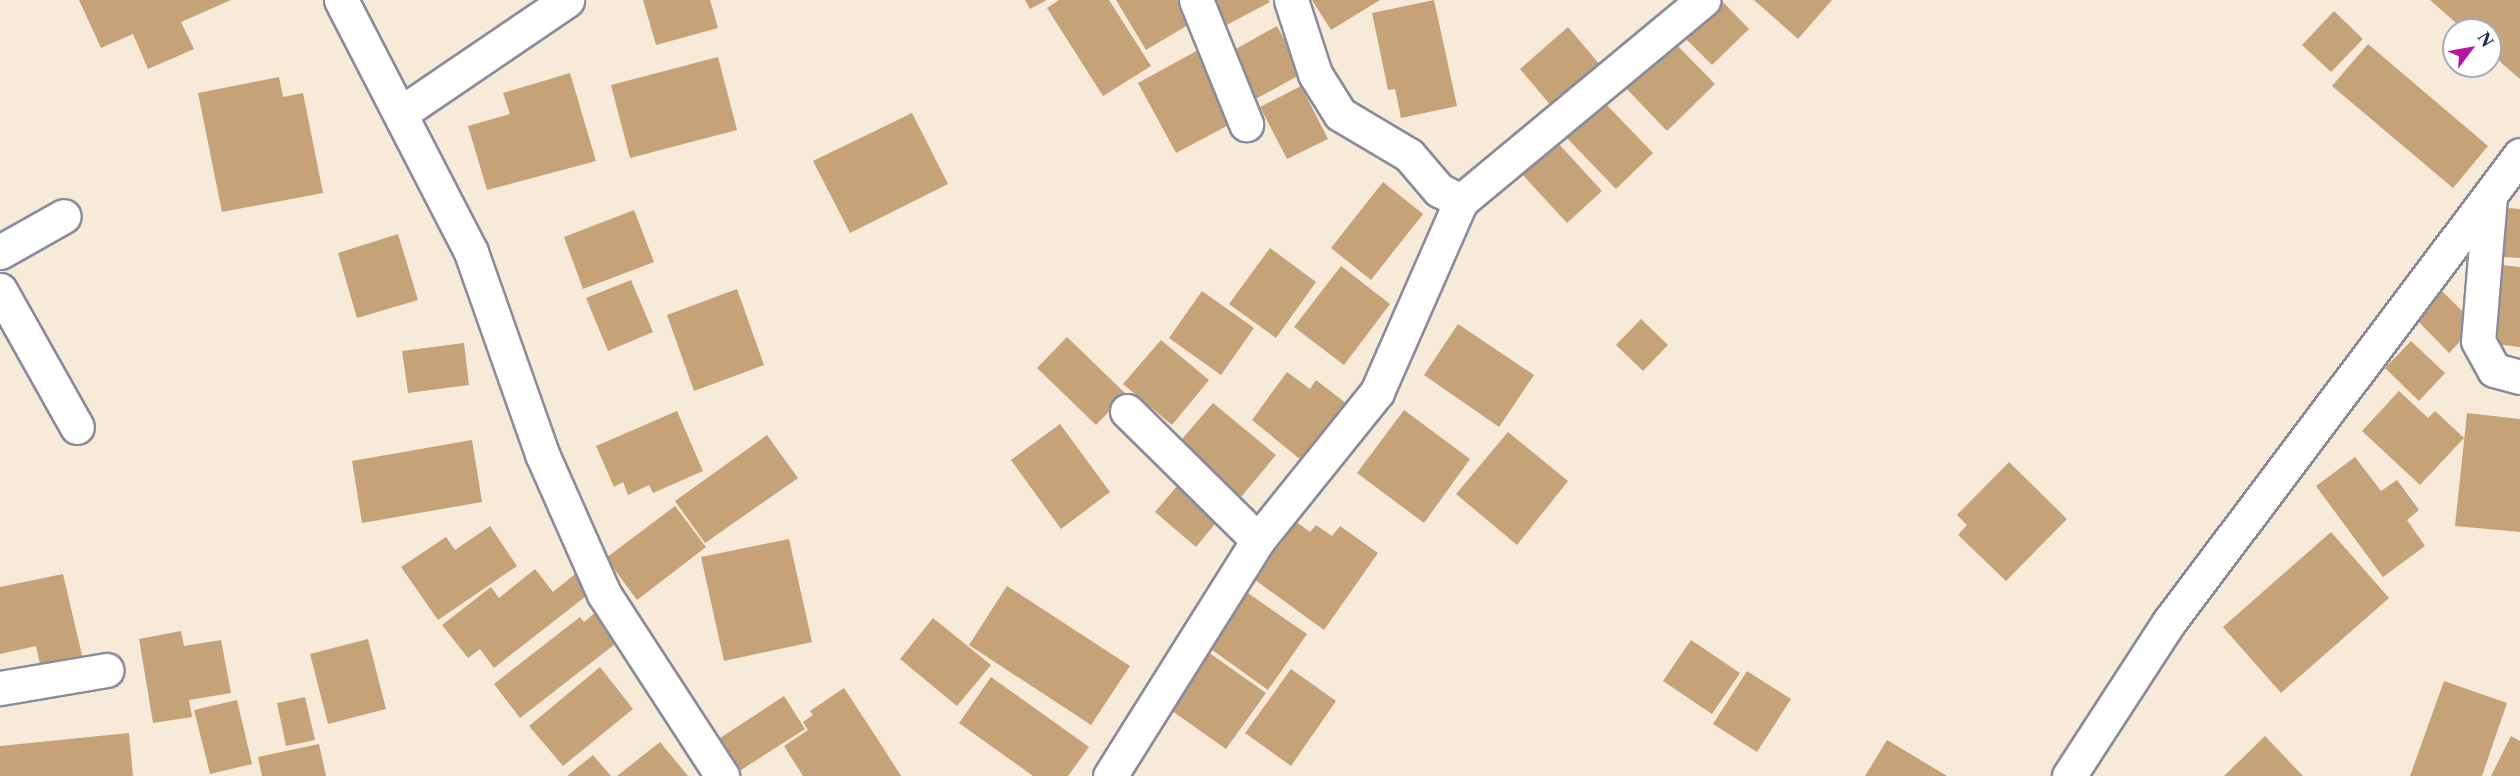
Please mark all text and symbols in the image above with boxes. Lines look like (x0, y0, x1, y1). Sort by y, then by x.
north arrow (2442, 18, 2502, 78)
text: N (2473, 28, 2498, 51)

